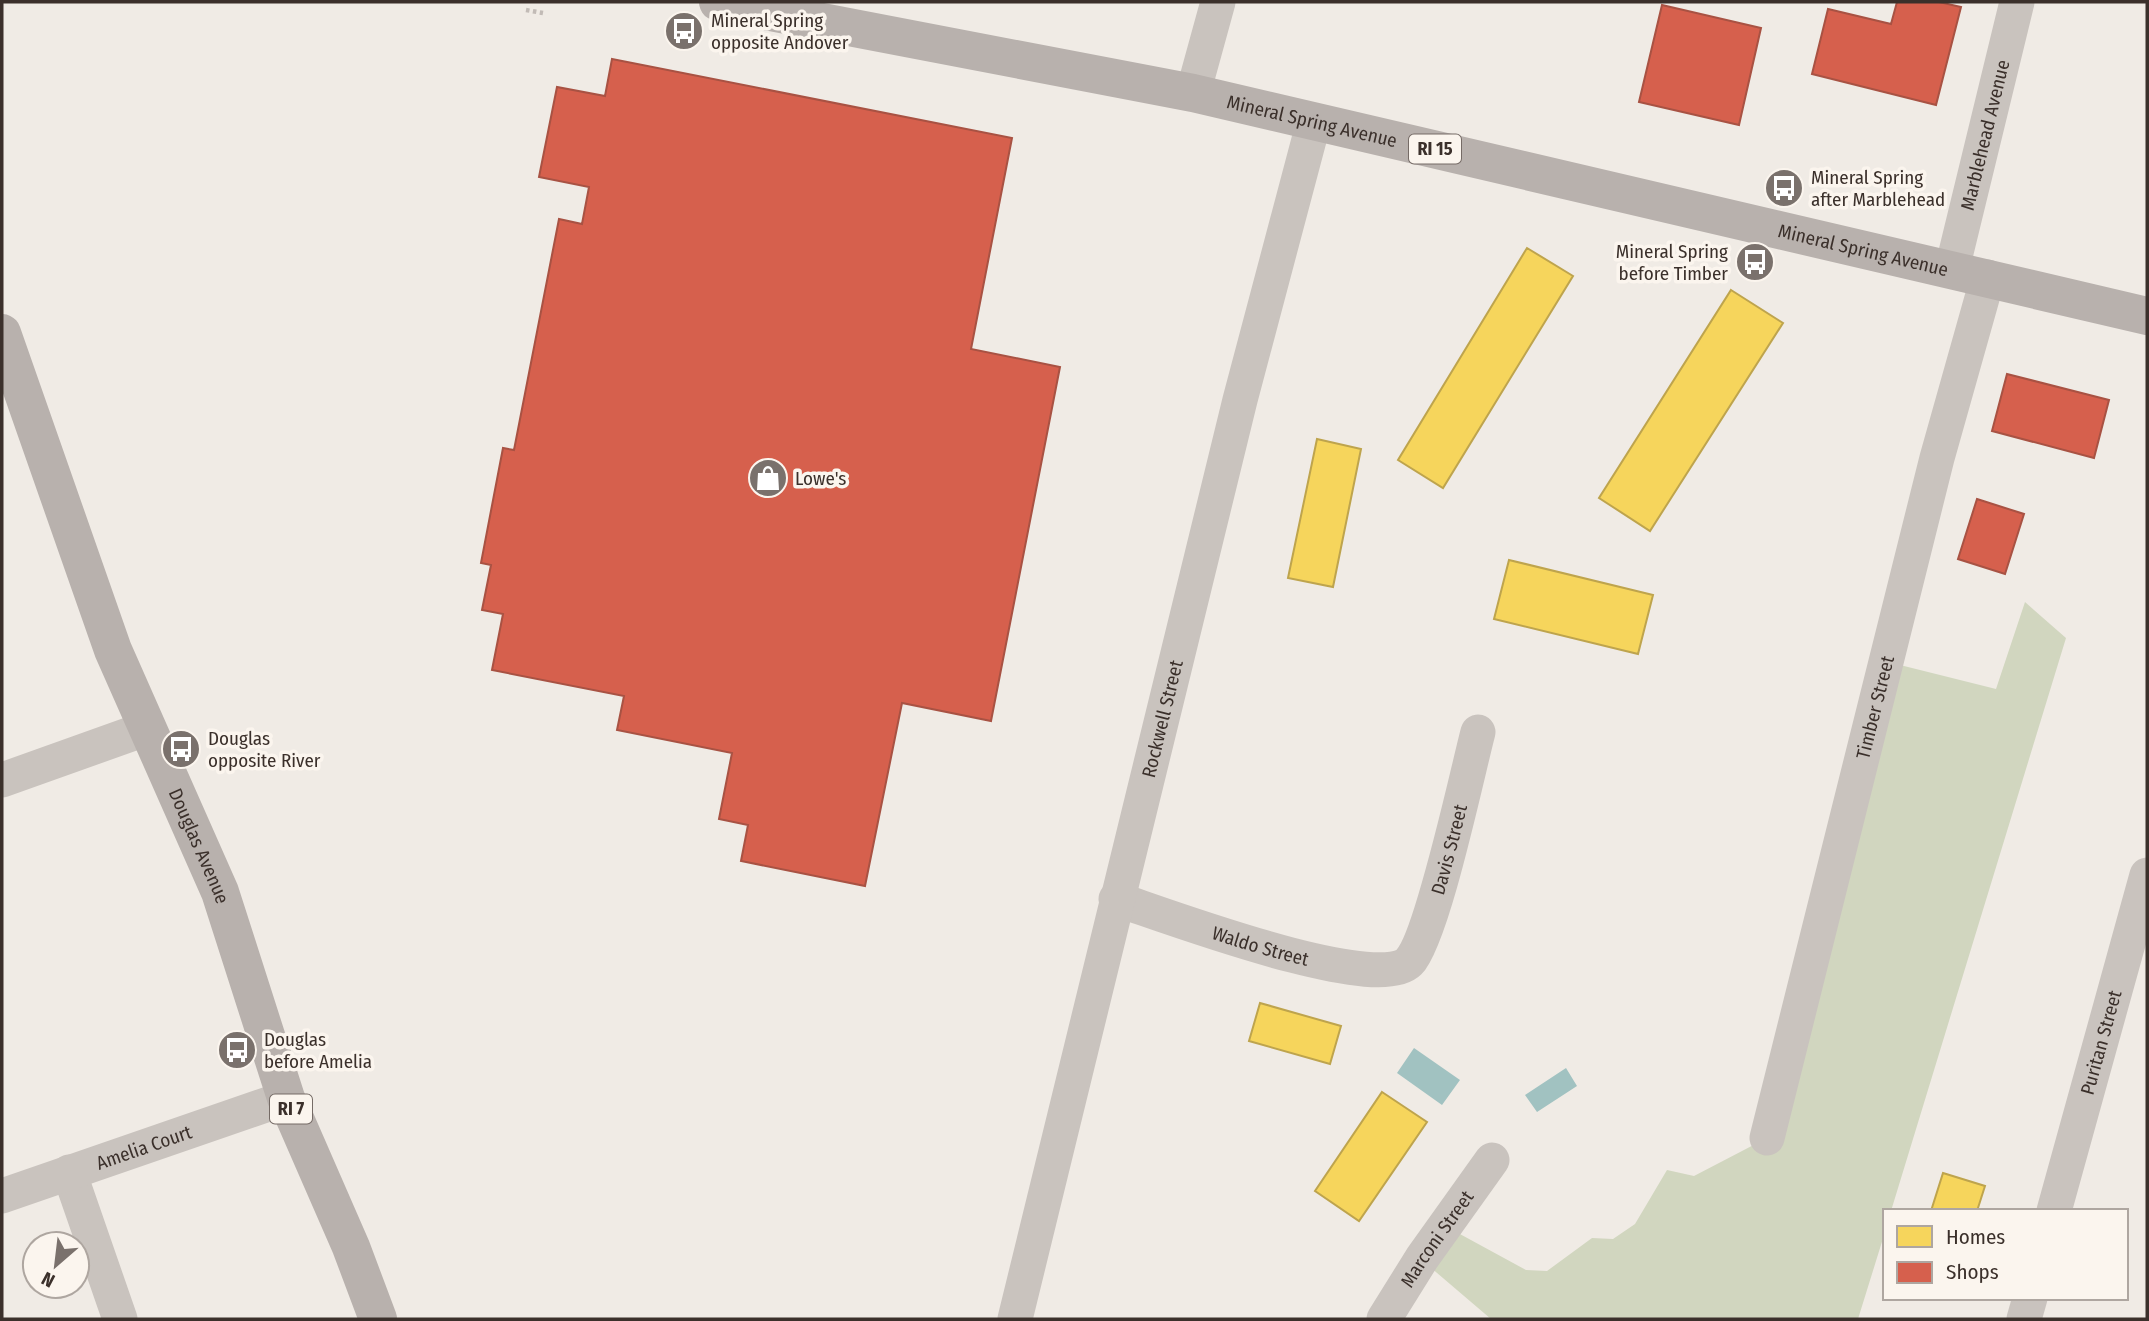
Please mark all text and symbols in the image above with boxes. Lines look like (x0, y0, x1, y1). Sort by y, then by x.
place label: Mineral Spring opposite Andover (711, 9, 849, 54)
bus stop icon: Mineral Spring opposite Andover (663, 10, 705, 52)
street label: Marblehead Avenue (1956, 57, 2015, 213)
street label: Mineral Spring Avenue (1225, 90, 1399, 152)
road number: RI 15 (1409, 134, 1461, 164)
place label: Mineral Spring after Marblehead (1811, 166, 1945, 211)
bus stop icon: Mineral Spring after Marblehead (1763, 167, 1805, 209)
street label: Mineral Spring Avenue (1776, 219, 1950, 281)
place label: Mineral Spring before Timber (1616, 240, 1728, 285)
bus stop icon: Mineral Spring before Timber (1734, 241, 1776, 283)
shop icon: Lowe's (747, 457, 789, 499)
place label: Lowe's (795, 467, 846, 490)
street label: Timber Street (1851, 653, 1899, 761)
street label: Rockwell Street (1137, 657, 1188, 780)
place label: Douglas opposite River (208, 727, 321, 772)
bus stop icon: Douglas opposite River (160, 728, 202, 770)
street label: Douglas Avenue (164, 785, 234, 907)
street label: Davis Street (1426, 801, 1472, 897)
street label: Waldo Street (1209, 921, 1312, 971)
street label: Puritan Street (2076, 987, 2127, 1097)
place label: Douglas before Amelia (264, 1028, 372, 1073)
bus stop icon: Douglas before Amelia (216, 1029, 258, 1071)
road number: RI 7 (270, 1094, 312, 1124)
street label: Amelia Court (93, 1120, 196, 1175)
street label: Marconi Street (1396, 1185, 1479, 1292)
legend (1883, 1209, 2128, 1300)
text: Homes (1946, 1224, 2005, 1250)
north arrow (21, 1230, 91, 1300)
text: Shops (1946, 1259, 1999, 1285)
text: N (38, 1267, 59, 1292)

